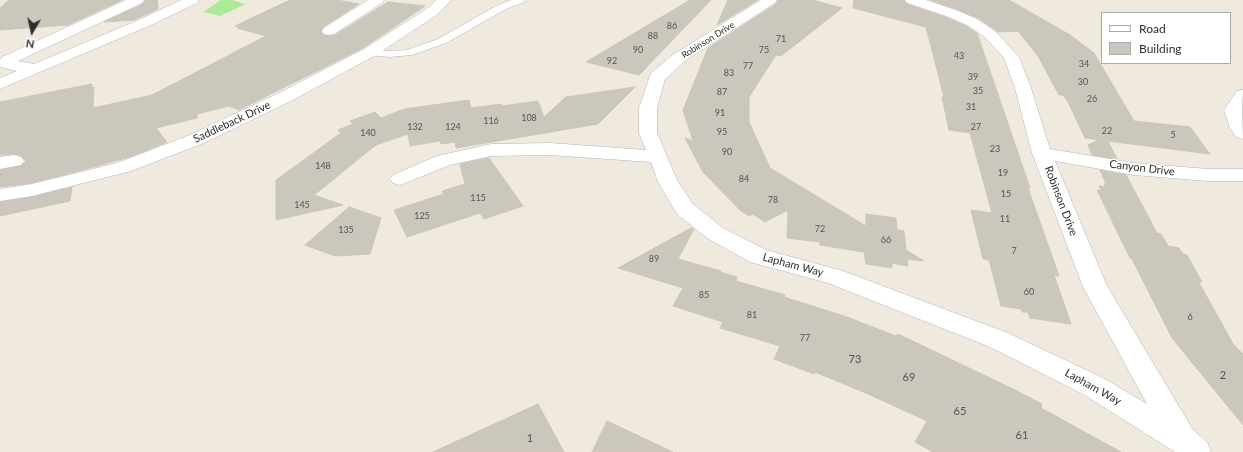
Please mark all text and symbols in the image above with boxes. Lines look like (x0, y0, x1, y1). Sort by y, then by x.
north arrow (12, 12, 52, 52)
legend (1101, 12, 1231, 64)
street label: Robinson Drive (680, 19, 736, 61)
house number: 86 (667, 21, 677, 31)
text: Road (1139, 21, 1166, 36)
house number: 88 (648, 31, 658, 41)
house number: 71 (776, 34, 786, 44)
text: N (25, 37, 35, 51)
text: Building (1139, 41, 1182, 56)
house number: 90 (633, 45, 643, 55)
house number: 75 (759, 45, 769, 55)
house number: 43 (954, 51, 964, 61)
house number: 92 (607, 56, 617, 66)
house number: 34 (1079, 59, 1089, 69)
house number: 77 (743, 61, 753, 71)
house number: 83 (724, 68, 734, 78)
house number: 39 (968, 72, 978, 82)
house number: 30 (1078, 77, 1088, 87)
house number: 35 (973, 86, 983, 96)
house number: 87 (717, 87, 727, 97)
house number: 26 (1087, 94, 1097, 104)
street label: Saddleback Drive (191, 98, 273, 146)
house number: 31 (966, 102, 976, 112)
house number: 91 (715, 108, 725, 118)
house number: 108 (521, 113, 537, 123)
house number: 116 (483, 116, 499, 126)
house number: 132 (407, 122, 423, 132)
house number: 124 (445, 122, 461, 132)
house number: 27 (971, 122, 981, 132)
house number: 22 (1102, 126, 1112, 136)
house number: 95 (717, 127, 727, 137)
house number: 140 (360, 128, 376, 138)
house number: 5 (1170, 130, 1176, 140)
house number: 23 (990, 144, 1000, 154)
house number: 90 (722, 147, 732, 157)
street label: Canyon Drive (1109, 157, 1175, 179)
house number: 148 (315, 161, 331, 171)
street label: Robinson Drive (1042, 164, 1080, 238)
house number: 19 (998, 168, 1008, 178)
house number: 84 (739, 174, 749, 184)
house number: 15 (1001, 189, 1011, 199)
house number: 115 (470, 193, 486, 203)
house number: 78 (768, 195, 778, 205)
house number: 145 (294, 200, 310, 210)
house number: 125 (414, 211, 430, 221)
house number: 11 (1000, 214, 1010, 224)
house number: 72 (815, 224, 825, 234)
house number: 135 (338, 225, 354, 235)
house number: 66 (881, 235, 891, 245)
house number: 7 (1011, 246, 1017, 256)
street label: Lapham Way (761, 251, 825, 279)
house number: 89 (649, 254, 659, 264)
house number: 60 (1024, 287, 1034, 297)
house number: 85 (699, 290, 709, 300)
house number: 81 (747, 310, 757, 320)
house number: 6 (1187, 312, 1193, 322)
house number: 77 (800, 333, 810, 343)
house number: 73 (849, 352, 861, 366)
street label: Lapham Way (1062, 366, 1124, 408)
house number: 2 (1220, 368, 1226, 382)
house number: 69 (903, 370, 915, 384)
house number: 65 (954, 404, 966, 418)
house number: 61 (1016, 428, 1028, 442)
house number: 1 (527, 431, 533, 445)

